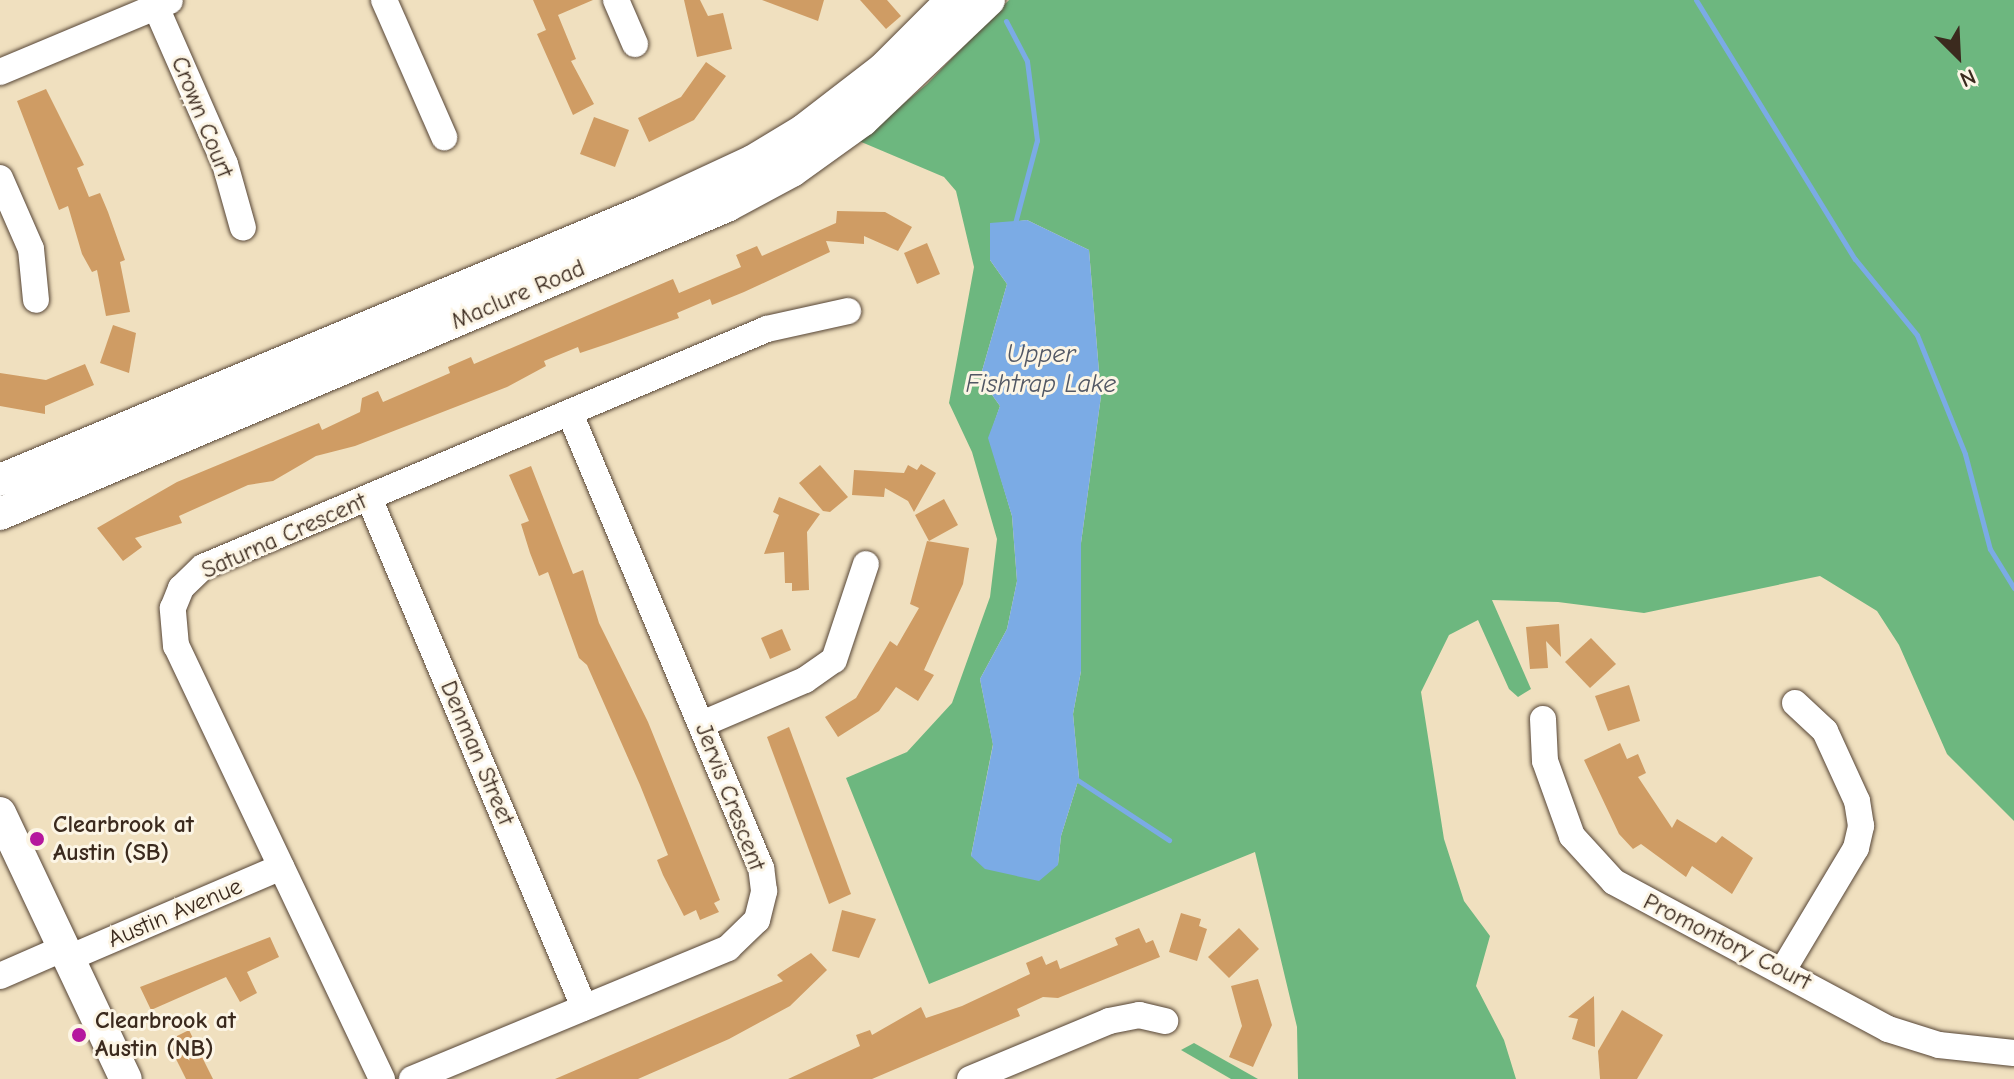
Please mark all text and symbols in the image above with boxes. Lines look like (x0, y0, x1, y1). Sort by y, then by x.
north arrow (1918, 16, 1998, 96)
street label: Crown Court (165, 52, 239, 182)
text: N (1956, 63, 1980, 93)
street label: Maclure Road (447, 254, 589, 336)
water label: Upper Fishtrap Lake (966, 339, 1116, 400)
street label: Saturna Crescent (197, 487, 371, 585)
street label: Denman Street (434, 676, 520, 830)
street label: Jervis Crescent (689, 719, 771, 875)
place label: Clearbrook at Austin (SB) (53, 811, 194, 867)
marker: Clearbrook at Austin (SB) (28, 830, 46, 848)
street label: Austin Avenue (104, 872, 246, 954)
street label: Promontory Court (1638, 887, 1816, 997)
place label: Clearbrook at Austin (NB) (95, 1007, 236, 1063)
marker: Clearbrook at Austin (NB) (70, 1026, 88, 1044)

